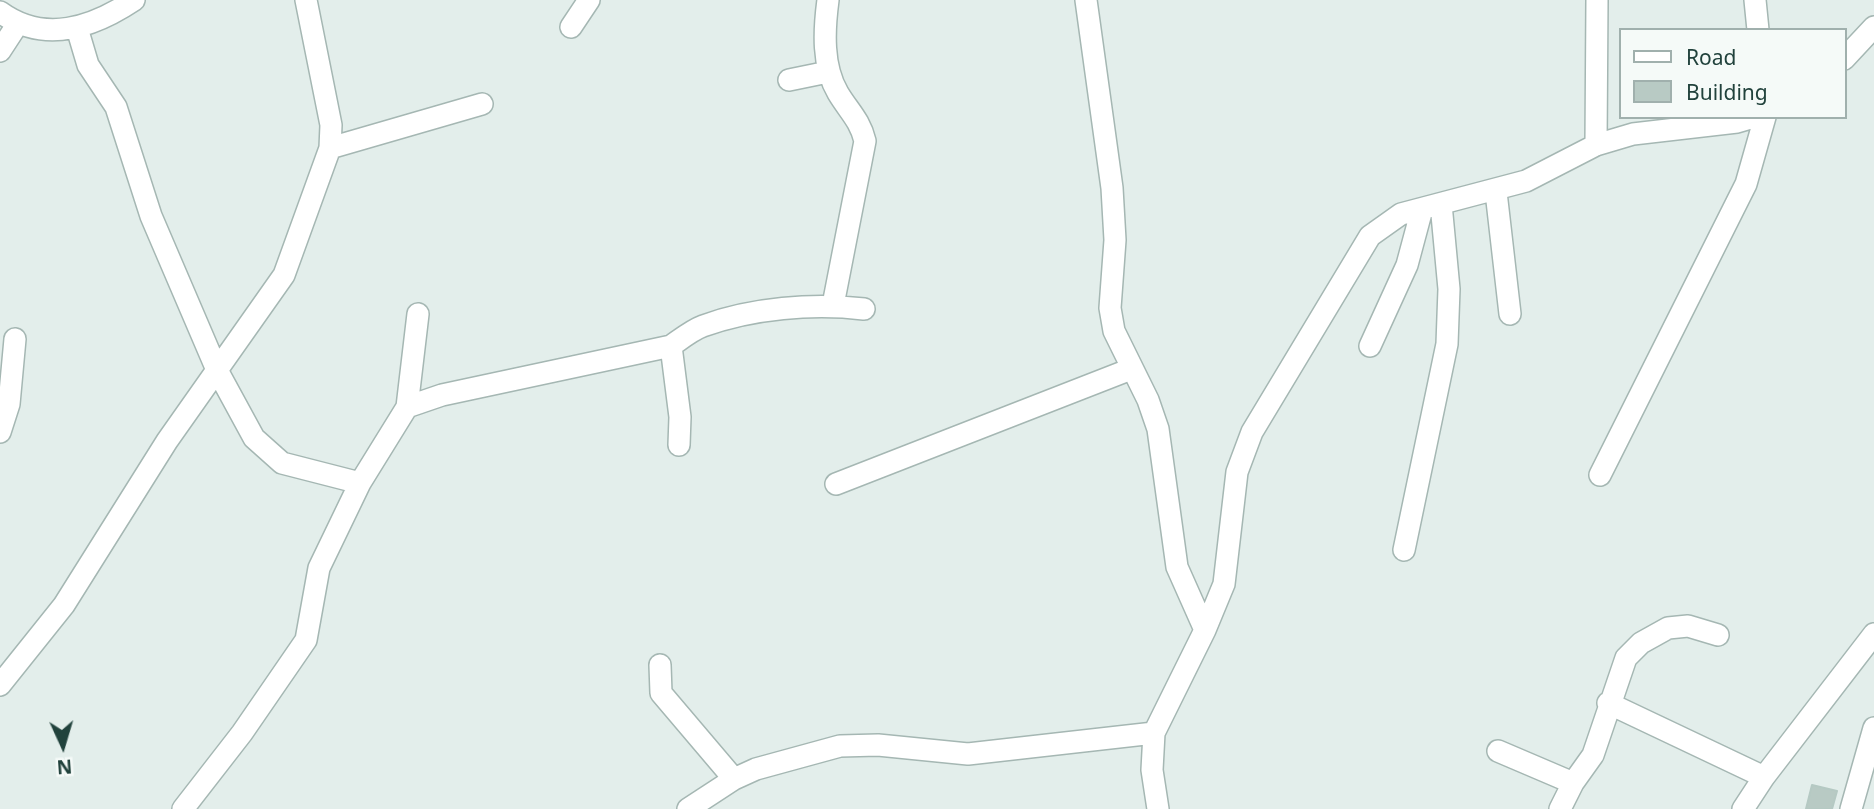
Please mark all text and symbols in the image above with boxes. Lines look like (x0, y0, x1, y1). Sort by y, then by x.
legend (1618, 28, 1846, 119)
text: Road (1686, 43, 1736, 71)
text: Building (1686, 78, 1768, 106)
north arrow (28, 711, 98, 781)
text: N (56, 753, 73, 780)

